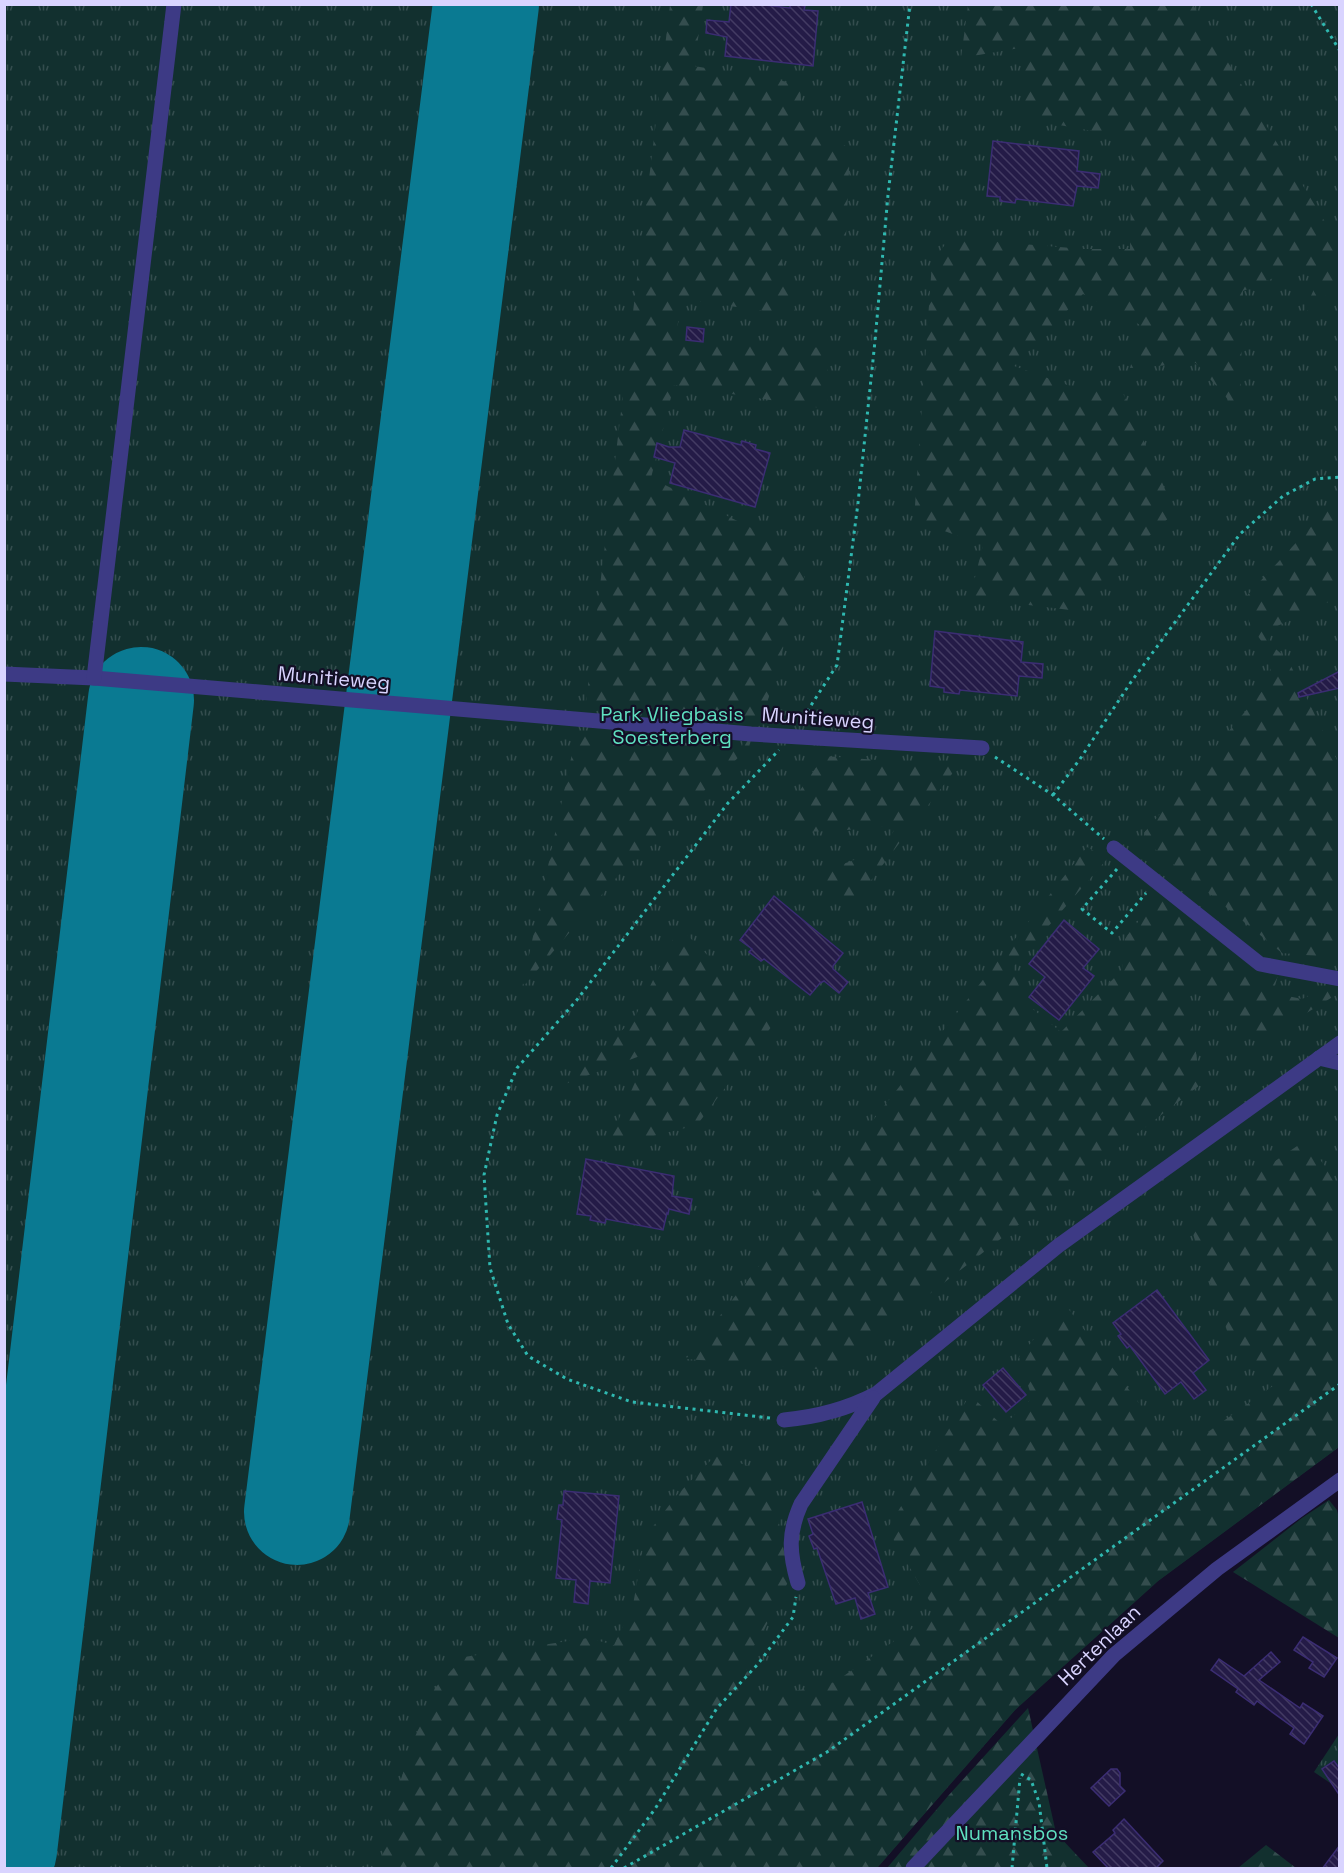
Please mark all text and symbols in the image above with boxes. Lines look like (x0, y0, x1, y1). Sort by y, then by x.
street label: Munitieweg (277, 660, 391, 696)
park label: Park Vliegbasis Soesterberg (600, 701, 744, 750)
street label: Munitieweg (761, 701, 875, 735)
street label: Hertenlaan (1052, 1599, 1146, 1691)
park label: Numansbos (956, 1820, 1068, 1846)

